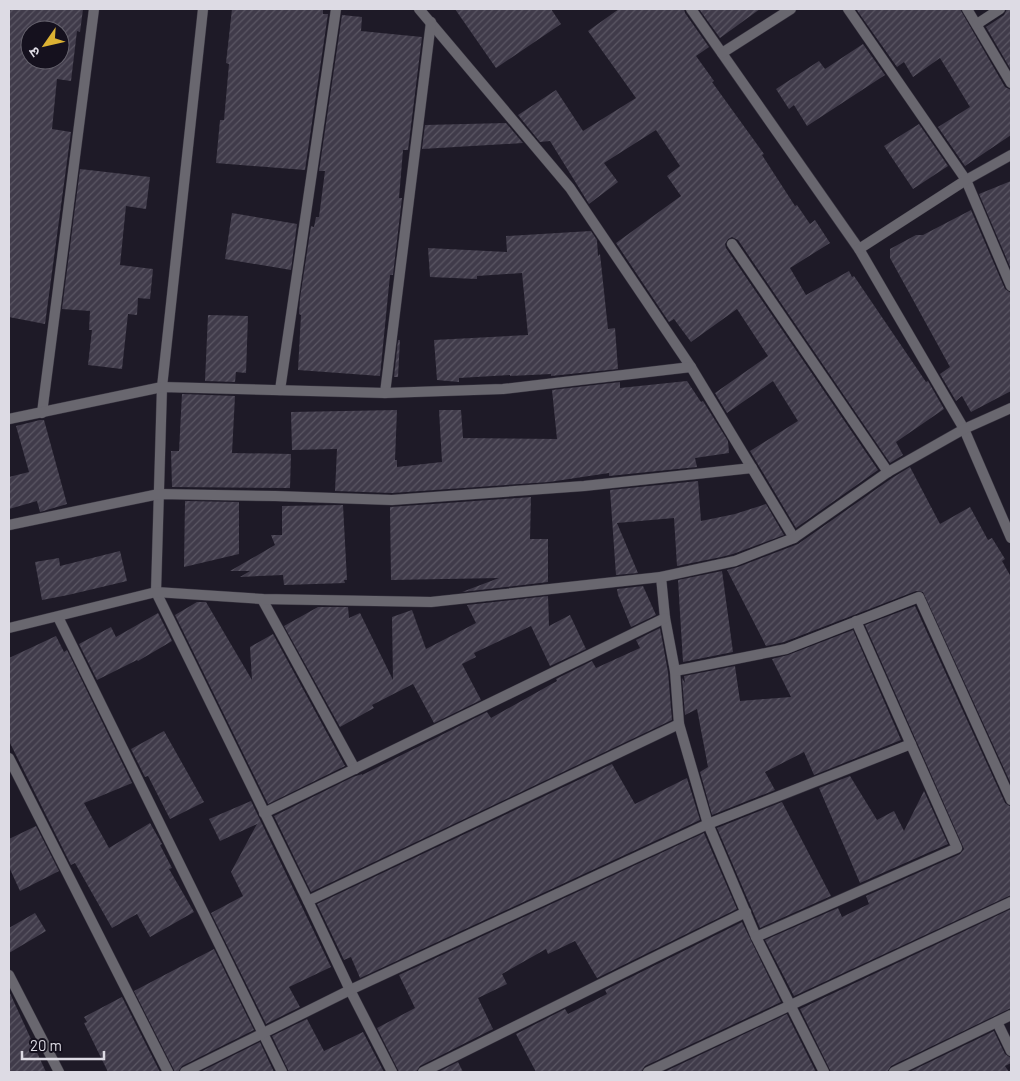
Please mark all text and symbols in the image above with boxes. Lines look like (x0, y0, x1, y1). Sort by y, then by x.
north arrow (20, 20, 70, 70)
text: उ (24, 44, 43, 61)
scale bar (22, 1028, 105, 1060)
text: 20 m (30, 1036, 62, 1054)

